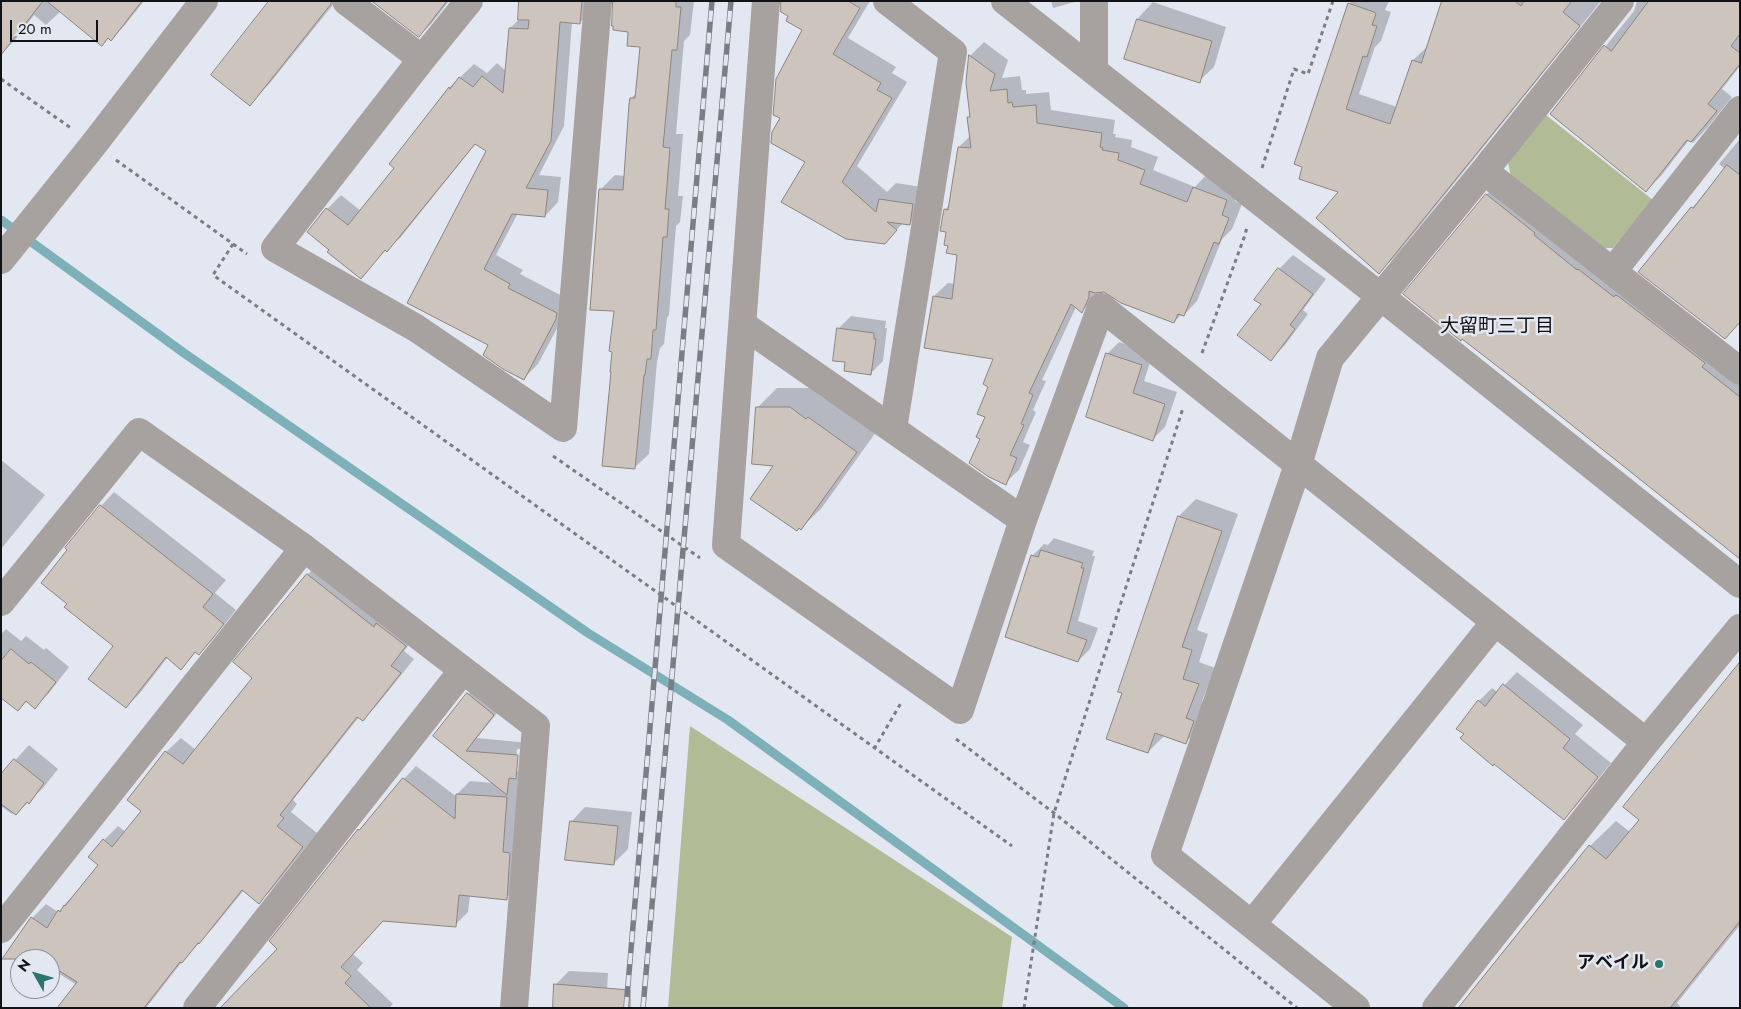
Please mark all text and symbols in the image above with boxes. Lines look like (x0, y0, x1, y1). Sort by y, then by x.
scale bar (12, 10, 100, 42)
text: 20 m (18, 18, 52, 40)
district label: 大留町三丁目 (1440, 316, 1554, 338)
north arrow (10, 949, 60, 999)
place label: アベイル (1577, 953, 1649, 975)
text: N (13, 955, 35, 976)
marker: アベイル (1653, 958, 1665, 970)

